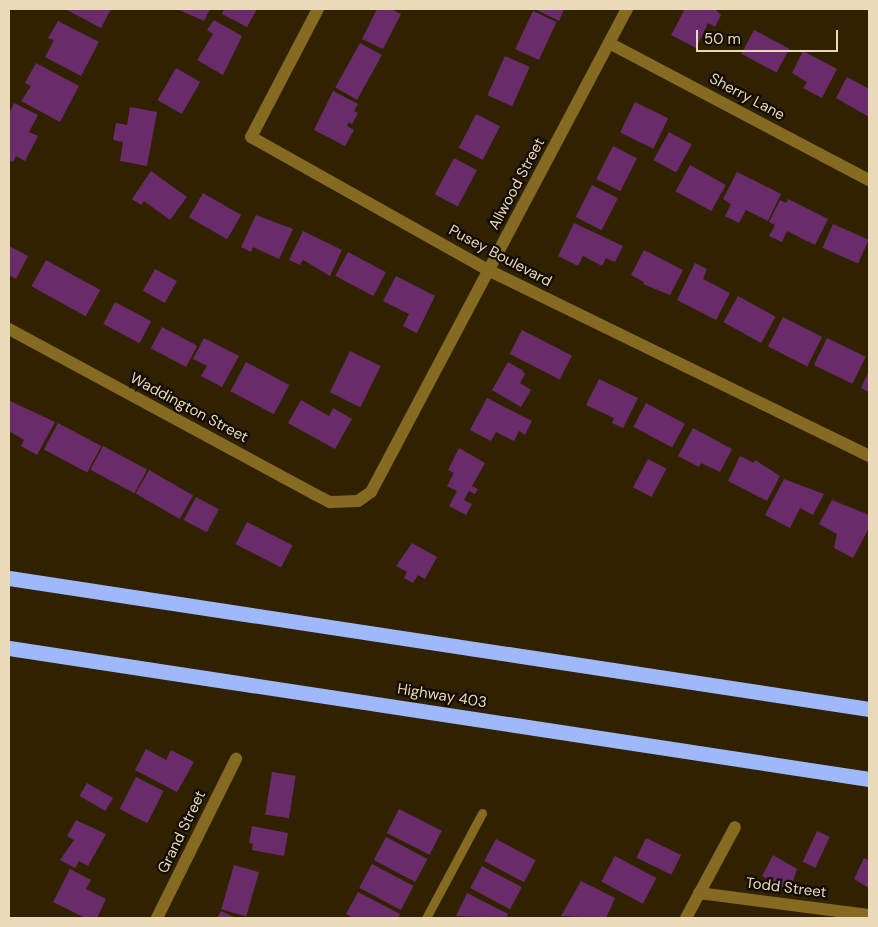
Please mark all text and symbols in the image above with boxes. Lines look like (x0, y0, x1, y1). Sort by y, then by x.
scale bar (698, 20, 840, 52)
text: 50 m (704, 29, 741, 49)
street label: Sherry Lane (706, 70, 788, 124)
street label: Allwood Street (485, 135, 549, 233)
street label: Pusey Boulevard (446, 221, 554, 291)
street label: Waddington Street (127, 369, 251, 447)
street label: Highway 403 (396, 680, 488, 712)
street label: Grand Street (154, 788, 210, 876)
street label: Todd Street (745, 874, 827, 902)

